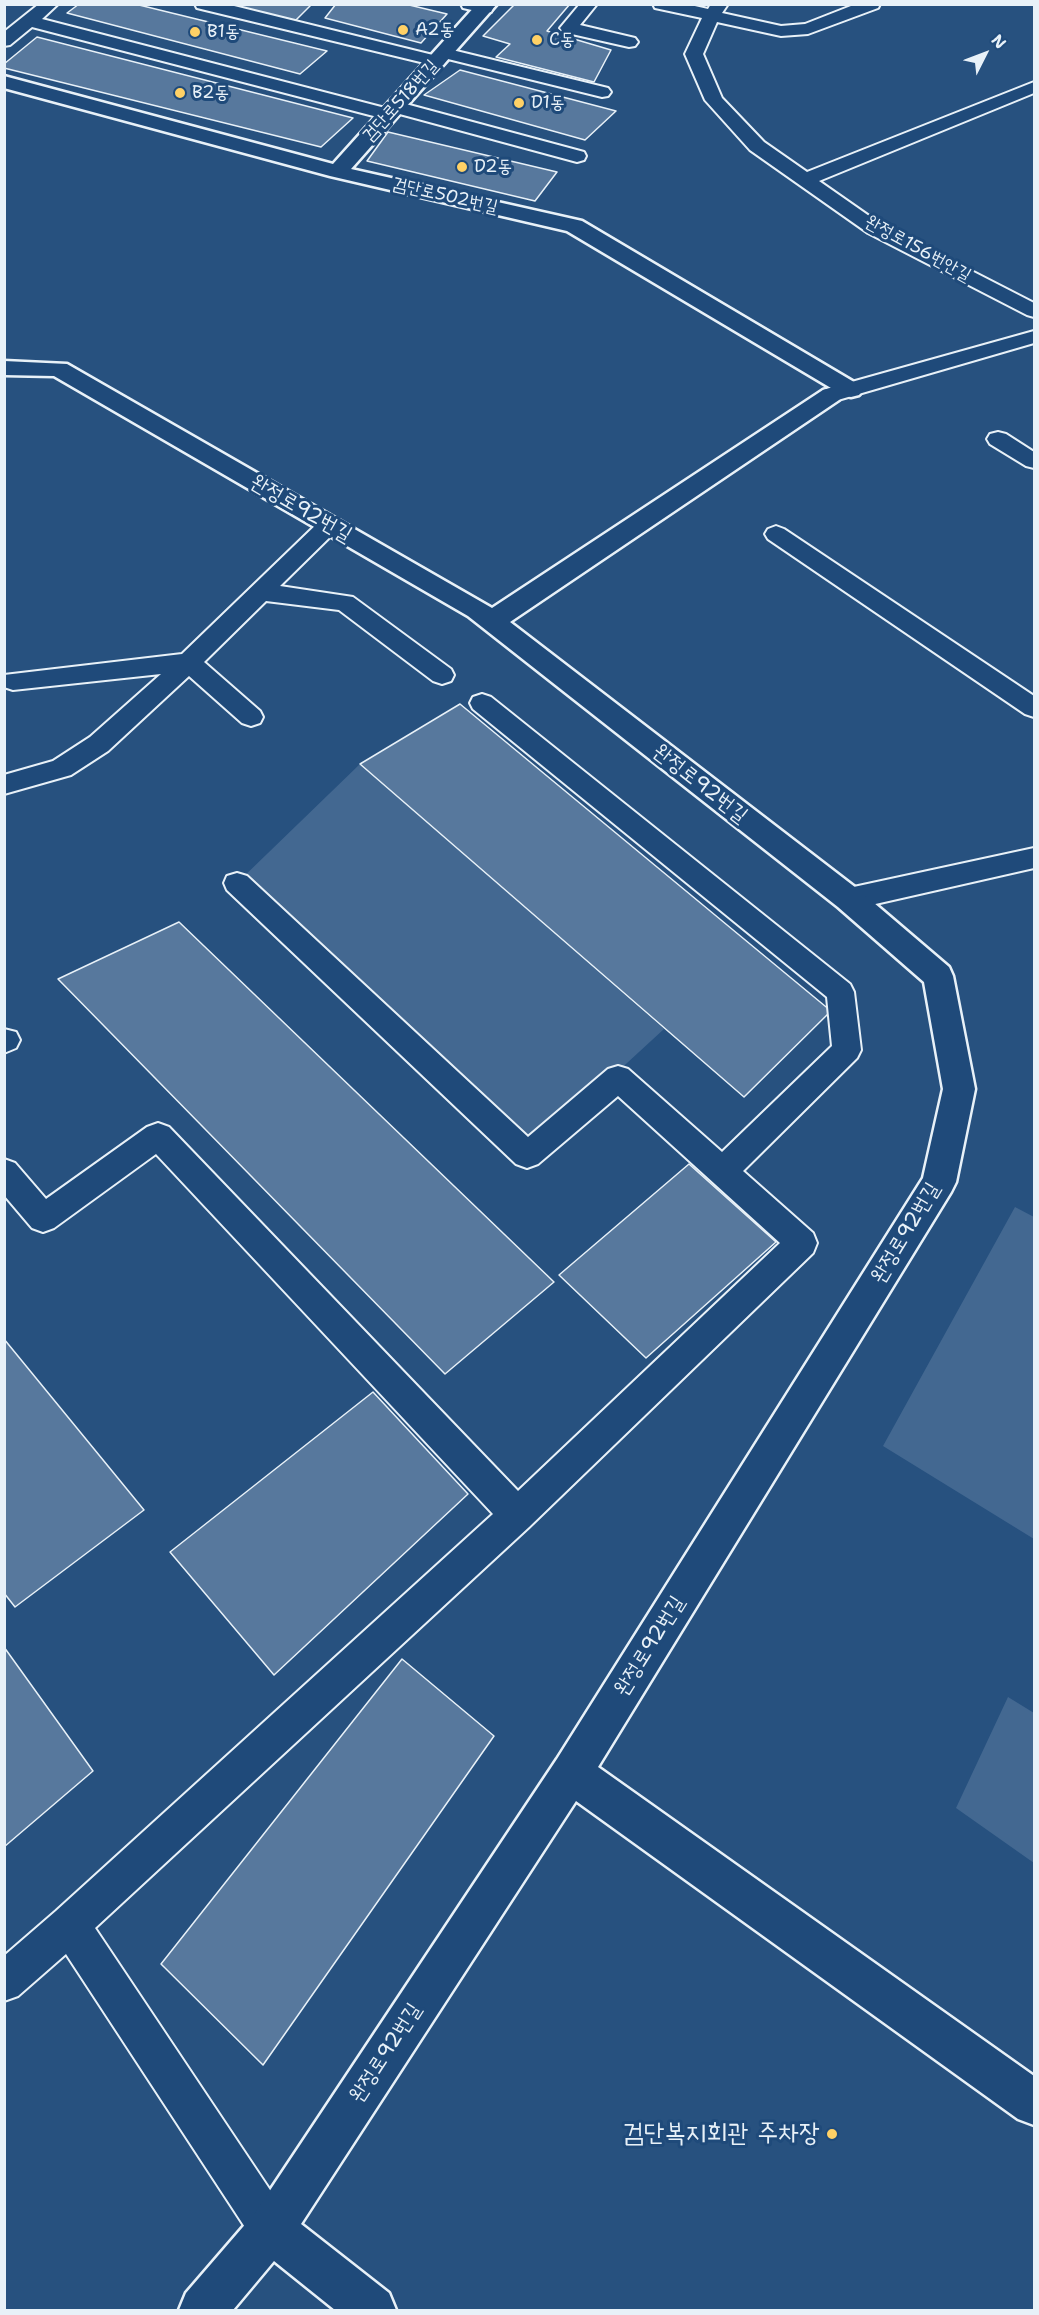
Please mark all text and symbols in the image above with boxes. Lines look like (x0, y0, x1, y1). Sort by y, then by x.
place label: A2동 (415, 19, 454, 41)
place label: B1동 (207, 21, 239, 43)
marker: A2동 (396, 23, 410, 37)
north arrow (955, 24, 1015, 84)
marker: B1동 (188, 25, 202, 39)
place label: C동 (549, 29, 575, 51)
text: N (987, 30, 1011, 53)
marker: C동 (530, 33, 544, 47)
street label: 검단로518번길 (359, 56, 443, 146)
place label: B2동 (192, 82, 229, 104)
marker: B2동 (173, 86, 187, 100)
place label: D1동 (531, 92, 565, 114)
marker: D1동 (512, 96, 526, 110)
place label: D2동 (474, 156, 512, 178)
marker: D2동 (455, 160, 469, 174)
street label: 검단로502번길 (390, 173, 500, 219)
street label: 완정로156번안길 (861, 211, 975, 287)
street label: 완정로92번길 (246, 470, 356, 548)
street label: 완정로92번길 (648, 739, 752, 829)
street label: 완정로92번길 (866, 1178, 946, 1288)
street label: 완정로92번길 (609, 1591, 691, 1701)
street label: 완정로92번길 (345, 1999, 427, 2107)
place label: 검단복지회관 주차장 (623, 2118, 820, 2150)
marker: 검단복지회관 주차장 (825, 2127, 839, 2141)

